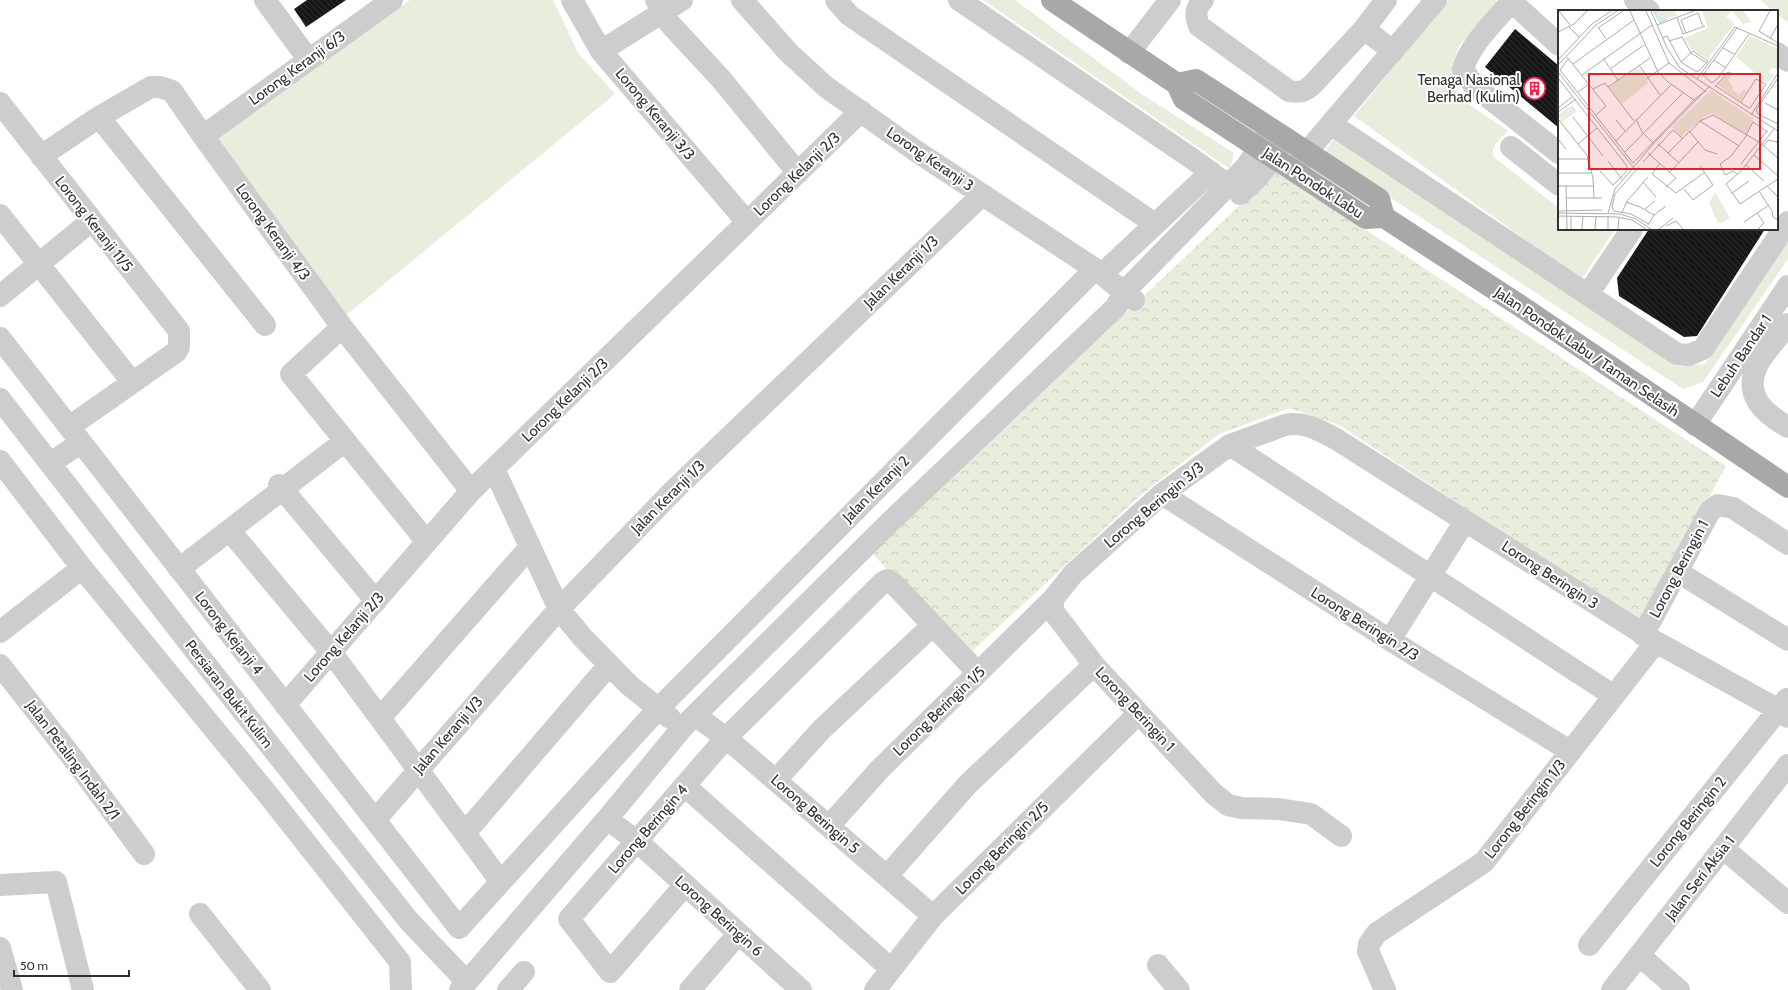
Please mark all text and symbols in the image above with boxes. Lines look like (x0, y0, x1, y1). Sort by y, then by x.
inset map (1558, 10, 1778, 230)
street label: Lorong Keranji 6/3 (245, 27, 349, 109)
street label: Lorong Keranji 3/3 (611, 64, 699, 164)
place label: Tenaga Nasional Berhad (Kulim) (1418, 71, 1520, 106)
building icon: Tenaga Nasional Berhad (Kulim) (1522, 76, 1548, 102)
street label: Lorong Keranji 3 (883, 123, 977, 195)
street label: Lorong Kelanji 2/3 (750, 128, 844, 220)
street label: Jalan Pondok Labu (1259, 143, 1367, 222)
street label: Lorong Keranji 11/5 (51, 173, 137, 275)
street label: Lorong Keranji 4/3 (232, 180, 314, 284)
street label: Jalan Keranji 1/3 (859, 232, 942, 313)
street label: Jalan Pondok Labu / Taman Selasih (1491, 283, 1683, 421)
street label: Lebuh Bandar 1 (1707, 311, 1775, 401)
street label: Lorong Kelanji 2/3 (518, 354, 612, 446)
street label: Jalan Keranji 2 (838, 452, 913, 527)
street label: Jalan Keranji 1/3 (627, 456, 709, 538)
street label: Lorong Beringin 3/3 (1101, 458, 1207, 552)
street label: Lorong Beringin 1 (1646, 517, 1712, 621)
street label: Lorong Beringin 3 (1498, 537, 1602, 613)
street label: Lorong Beringin 2/3 (1308, 583, 1422, 665)
street label: Lorong Kejanji 4 (191, 588, 267, 678)
street label: Lorong Kelanji 2/3 (300, 588, 388, 686)
street label: Persiaran Bukit Kulim (181, 636, 277, 752)
street label: Lorong Beringin 1/5 (889, 662, 989, 760)
street label: Lorong Beringin 1 (1092, 663, 1178, 755)
street label: Jalan Keranji 1/3 (409, 693, 487, 778)
street label: Jalan Petaling Indah 2/1 (22, 696, 124, 823)
street label: Lorong Beringin 1/3 (1481, 756, 1569, 862)
street label: Lorong Beringin 5 (767, 771, 863, 857)
street label: Lorong Beringin 2 (1646, 773, 1730, 871)
street label: Lorong Beringin 4 (604, 781, 692, 877)
street label: Lorong Beringin 2/5 (952, 798, 1052, 898)
street label: Jalan Seri Aksia 1 (1661, 832, 1738, 924)
street label: Lorong Beringin 6 (671, 872, 767, 960)
scale bar (14, 952, 129, 978)
text: 50 m (20, 958, 48, 973)

